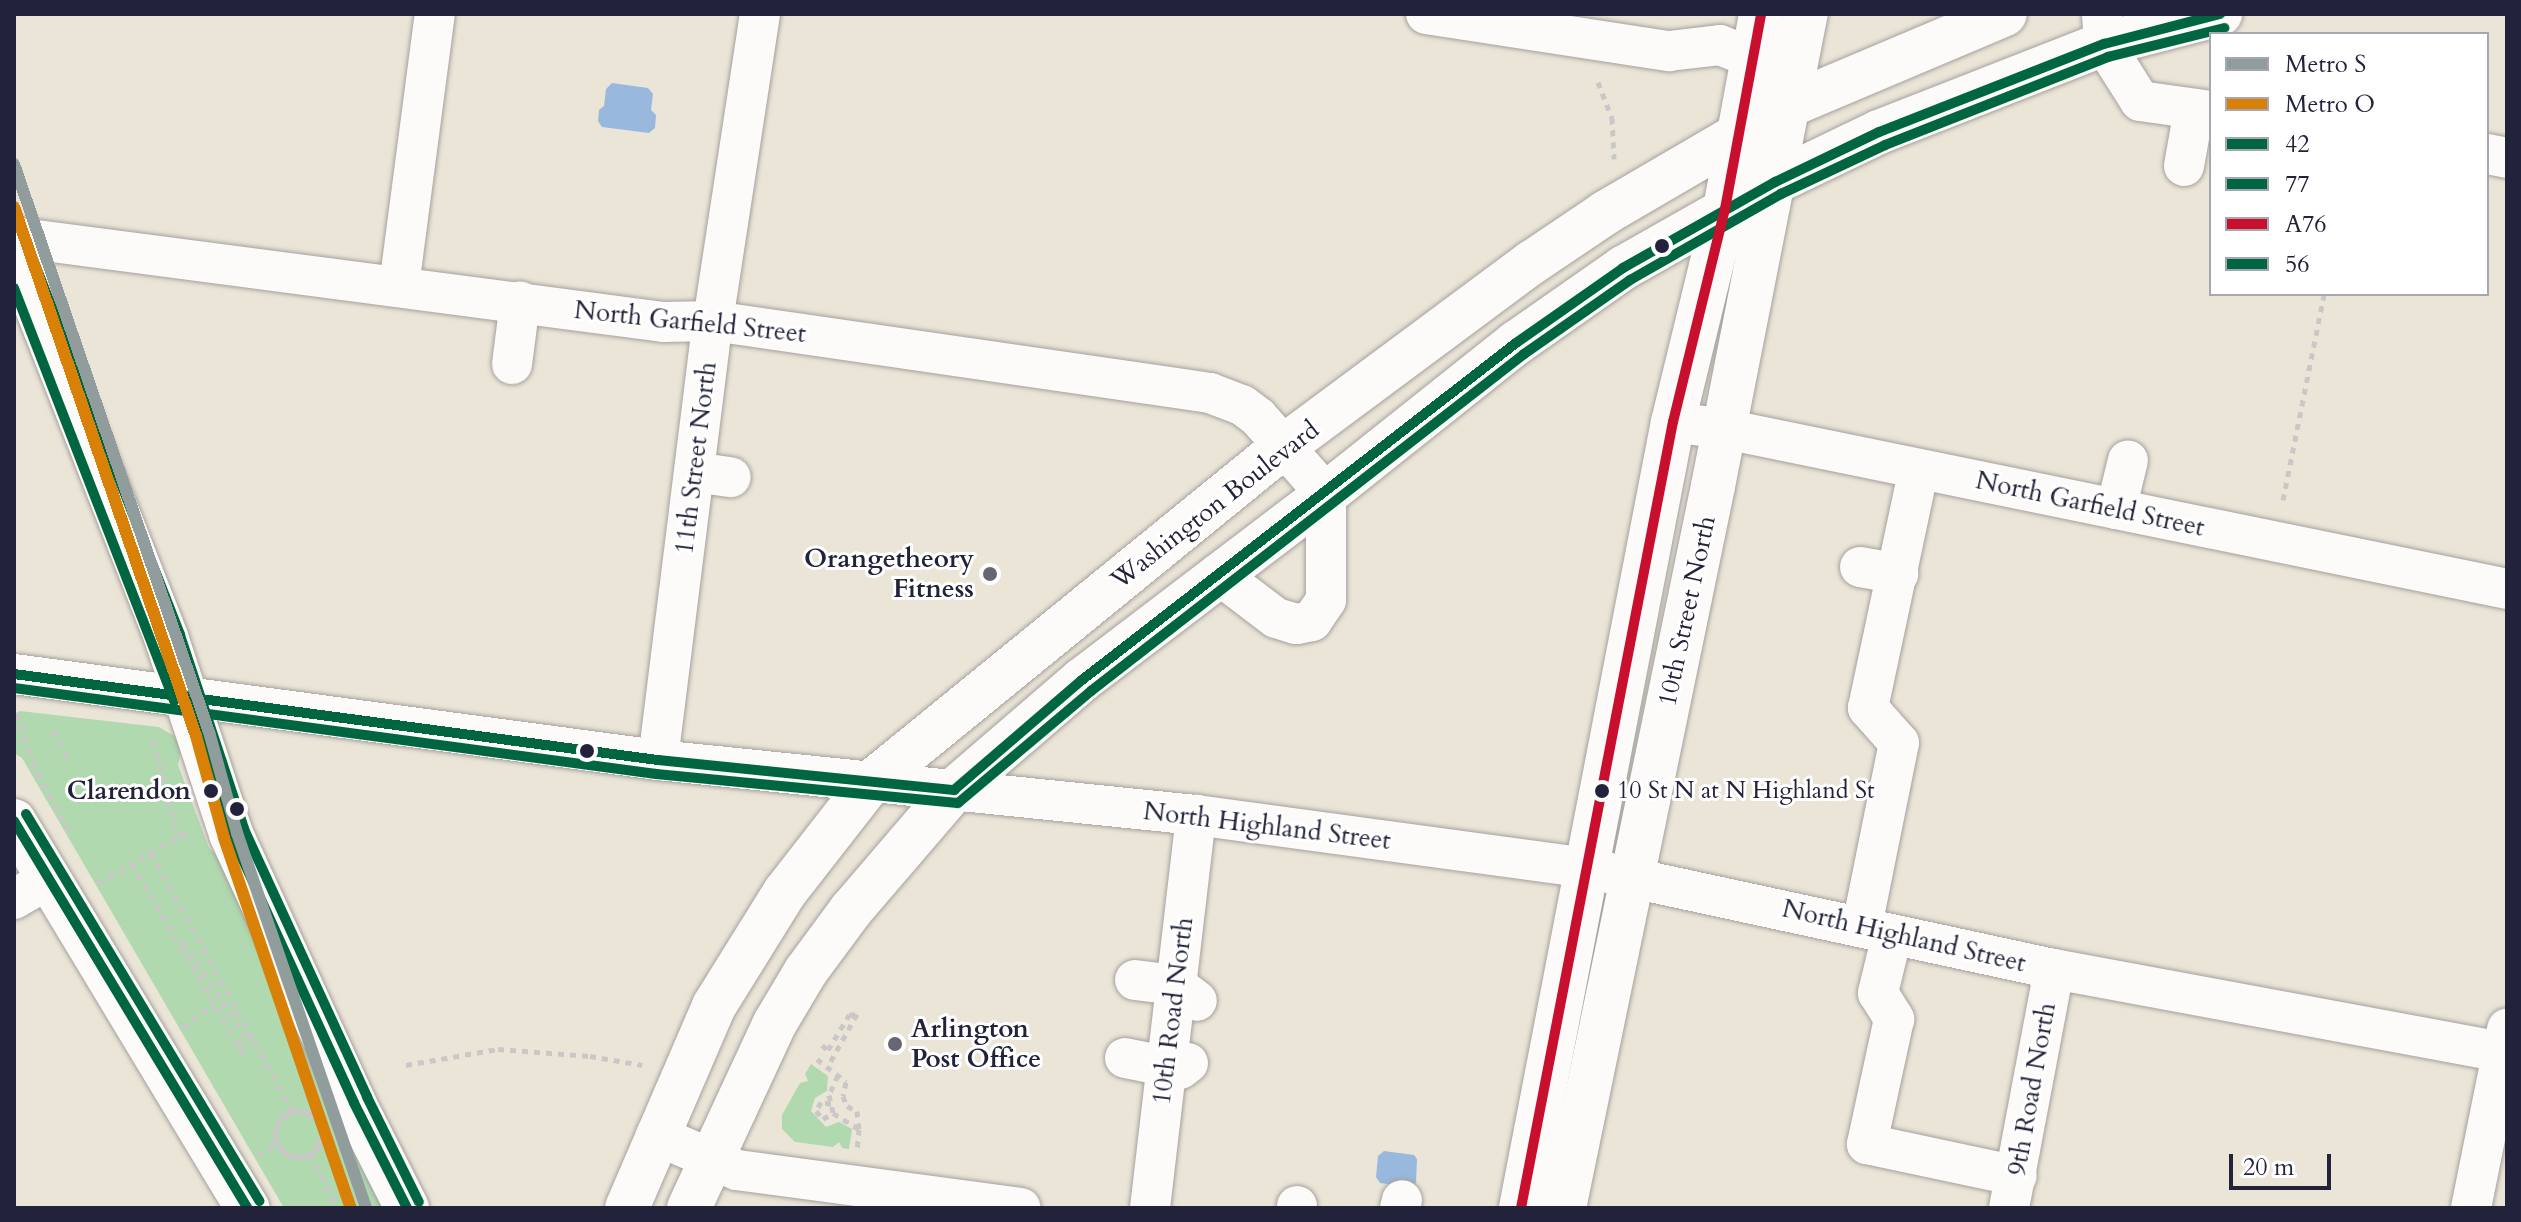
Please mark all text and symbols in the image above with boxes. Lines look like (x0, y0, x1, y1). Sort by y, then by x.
legend (2209, 32, 2489, 296)
text: Metro S (2285, 48, 2366, 81)
text: Metro O (2285, 88, 2375, 121)
text: 42 (2285, 128, 2310, 161)
text: 77 (2285, 168, 2310, 201)
text: A76 (2285, 208, 2327, 241)
unlabelled marker (1654, 238, 1670, 254)
text: 56 (2285, 248, 2310, 281)
street label: North Garfield Street (573, 294, 807, 350)
street label: 11th Street North (669, 360, 723, 556)
street label: Washington Boulevard (1105, 414, 1325, 596)
street label: North Garfield Street (1973, 465, 2207, 543)
street label: 10th Street North (1652, 513, 1722, 709)
place label: Orangetheory Fitness (804, 543, 974, 604)
marker: Orangetheory Fitness (981, 565, 999, 583)
unlabelled marker (579, 743, 595, 759)
place label: Clarendon (67, 775, 191, 807)
place label: 10 St N at N Highland St (1617, 777, 1875, 805)
marker: Clarendon (198, 778, 224, 804)
marker: 10 St N at N Highland St (1594, 783, 1610, 799)
street label: North Highland Street (1141, 795, 1393, 857)
unlabelled marker (229, 801, 245, 817)
street label: North Highland Street (1779, 893, 2029, 979)
street label: 10th Road North (1146, 916, 1200, 1106)
street label: 9th Road North (2001, 1000, 2063, 1178)
place label: Arlington Post Office (911, 1013, 1041, 1074)
marker: Arlington Post Office (886, 1035, 904, 1053)
scale bar (2233, 1138, 2335, 1188)
text: 20 m (2243, 1151, 2294, 1184)

